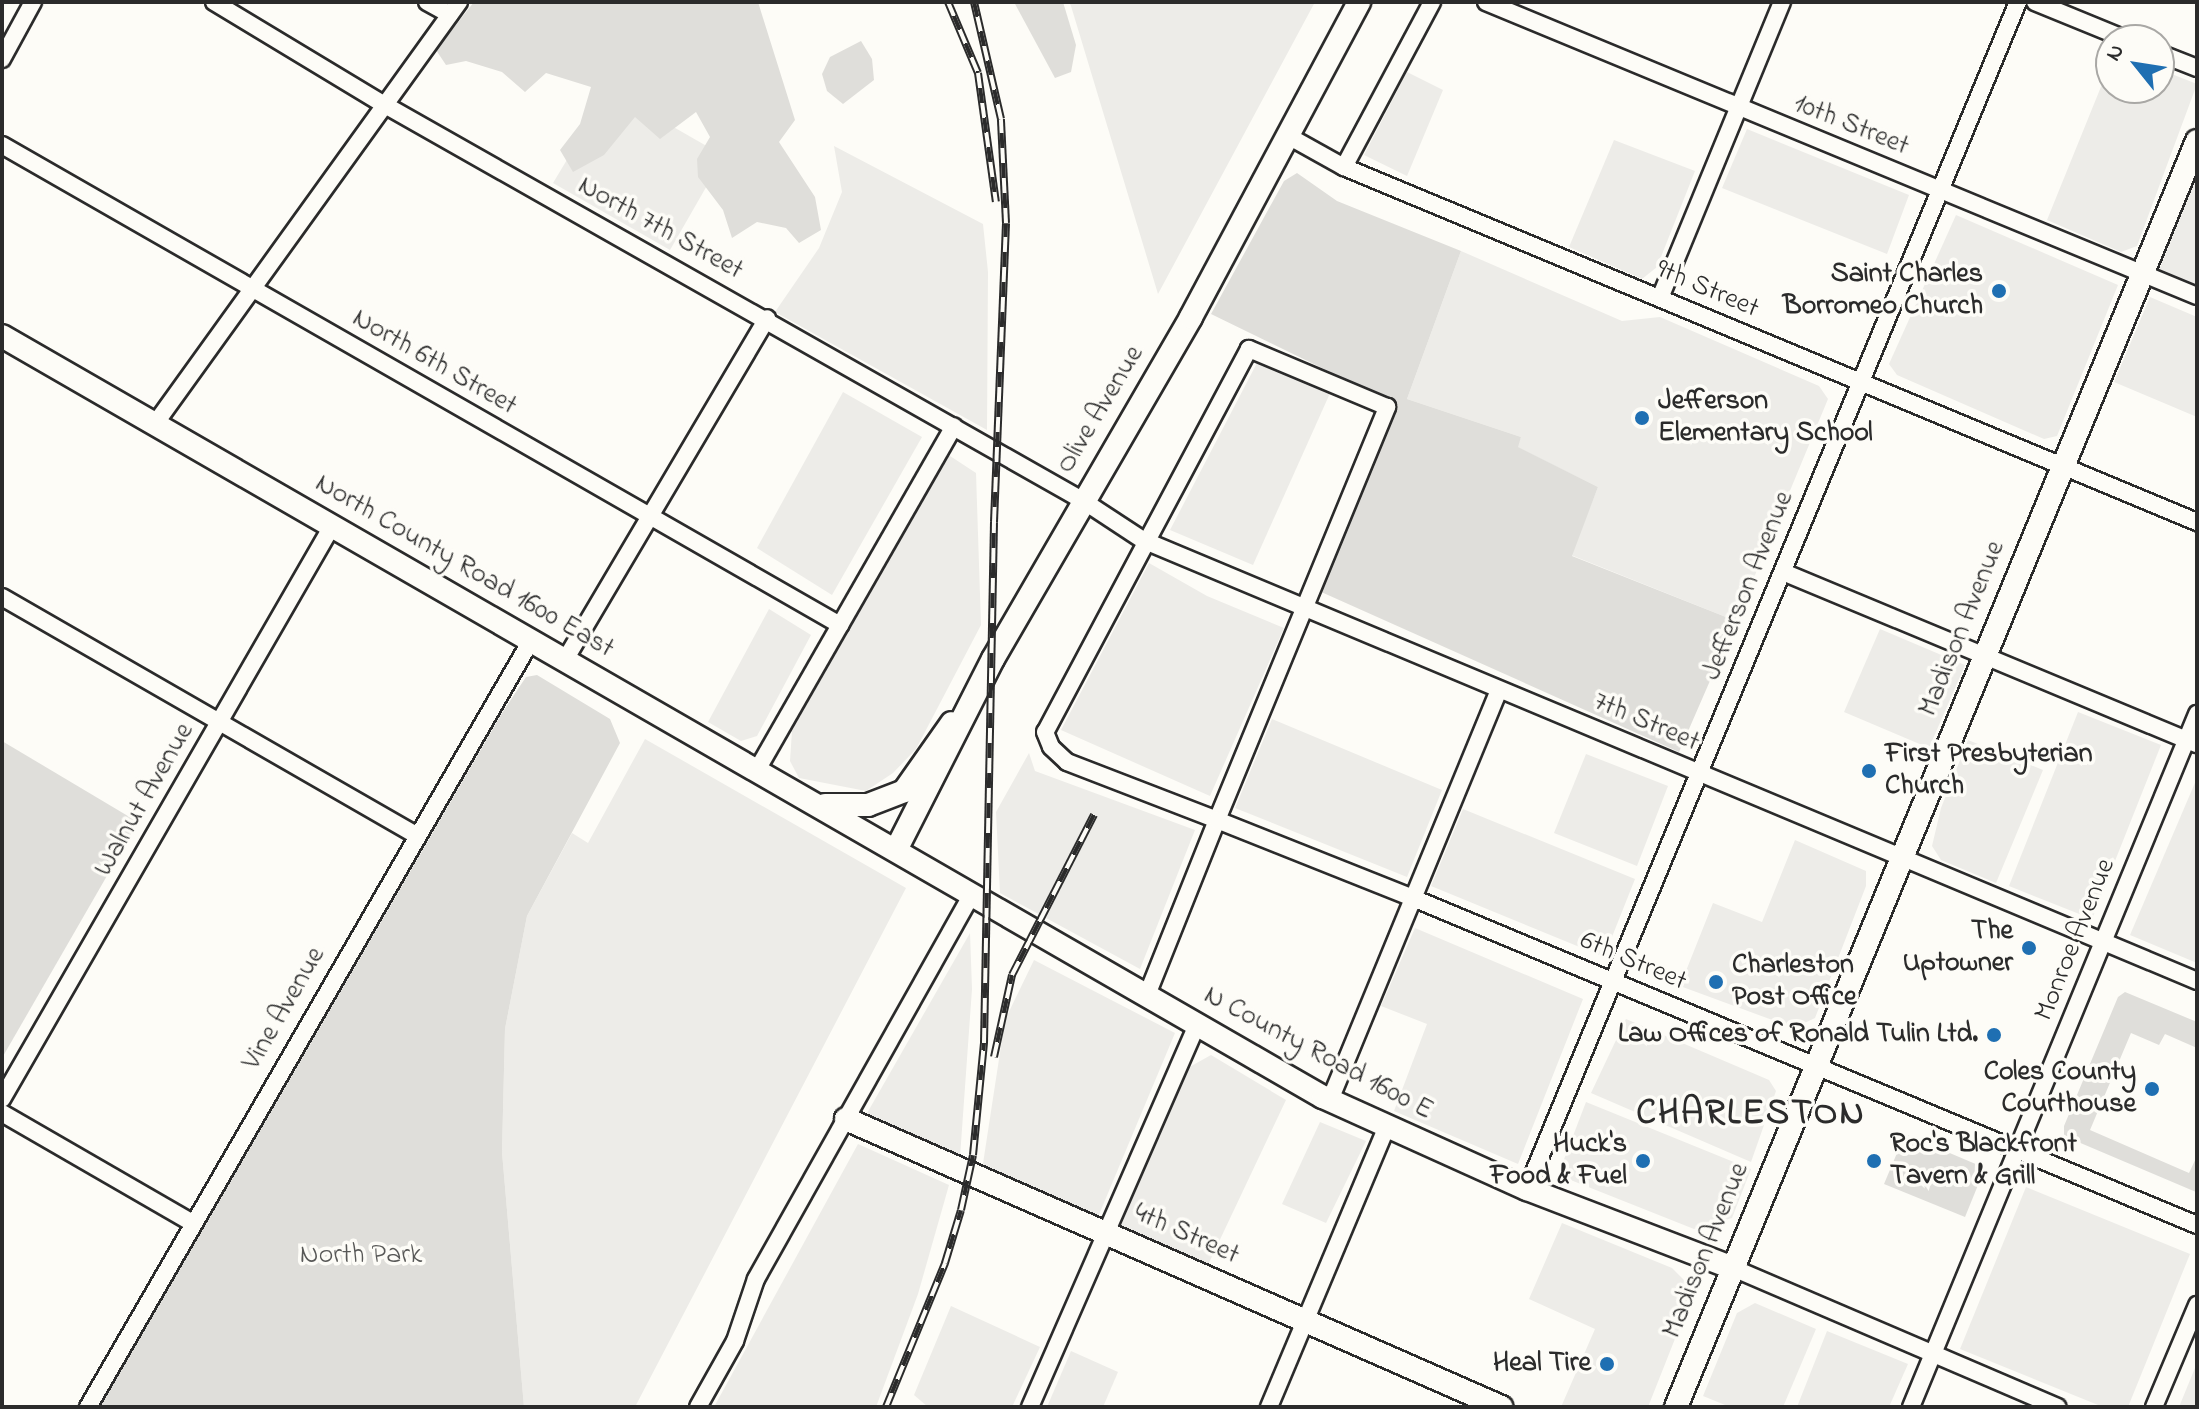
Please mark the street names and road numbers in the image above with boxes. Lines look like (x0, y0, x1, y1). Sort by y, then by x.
street label: 10th Street (1788, 88, 1914, 164)
street label: North 7th Street (572, 170, 748, 288)
street label: 9th Street (1650, 253, 1764, 327)
street label: North 6th Street (346, 302, 522, 424)
street label: Olive Avenue (1050, 340, 1152, 480)
street label: North County Road 1600 East (309, 468, 619, 666)
street label: Jefferson Avenue (1696, 487, 1802, 685)
street label: Madison Avenue (1913, 536, 2013, 722)
street label: 7th Street (1588, 686, 1704, 760)
street label: Walnut Avenue (88, 717, 202, 883)
street label: Monroe Avenue (2028, 854, 2124, 1026)
street label: 6th Street (1575, 925, 1691, 999)
street label: Vine Avenue (236, 941, 334, 1077)
street label: N County Road 1600 E (1198, 979, 1438, 1129)
street label: Madison Avenue (1657, 1158, 1757, 1344)
street label: 4th Street (1128, 1197, 1244, 1273)

